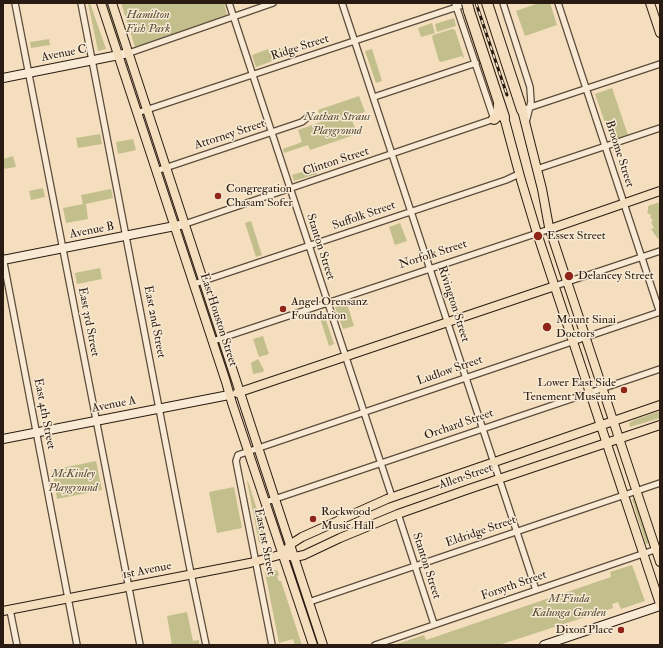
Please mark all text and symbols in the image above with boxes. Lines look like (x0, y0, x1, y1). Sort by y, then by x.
park label: Hamilton Fish Park (126, 8, 170, 36)
street label: Ridge Street (269, 32, 331, 64)
street label: Avenue C (40, 43, 88, 65)
park label: Nathan Straus Playground (304, 110, 370, 138)
street label: Attorney Street (193, 117, 267, 153)
street label: Broome Street (601, 119, 637, 189)
street label: Clinton Street (301, 145, 371, 179)
place label: Congregation Chasam Sofer (226, 182, 293, 210)
marker: Congregation Chasam Sofer (213, 191, 223, 201)
street label: Suffolk Street (331, 199, 397, 233)
street label: Stanton Street (303, 212, 337, 282)
street label: Avenue B (68, 220, 116, 242)
place label: Essex Street (547, 229, 606, 243)
marker: Essex Street (532, 230, 544, 242)
street label: Norfolk Street (397, 237, 469, 273)
street label: Rivington Street (434, 264, 472, 344)
place label: Delancey Street (578, 269, 654, 283)
marker: Delancey Street (563, 270, 575, 282)
street label: East Houston Street (196, 272, 240, 368)
street label: East 2nd Street (140, 284, 168, 360)
street label: East 3rd Street (74, 286, 102, 358)
place label: Angel Orensanz Foundation (291, 295, 368, 323)
marker: Angel Orensanz Foundation (278, 304, 288, 314)
place label: Mount Sinai Doctors (556, 313, 616, 341)
marker: Mount Sinai Doctors (541, 321, 553, 333)
street label: Ludlow Street (415, 353, 485, 389)
place label: Lower East Side Tenement Museum (523, 376, 616, 404)
street label: East 4th Street (30, 377, 58, 451)
marker: Lower East Side Tenement Museum (619, 385, 629, 395)
street label: Avenue A (91, 394, 137, 416)
street label: Orchard Street (423, 406, 495, 444)
street label: Allen Street (437, 461, 495, 493)
park label: McKinley Playground (48, 467, 98, 495)
place label: Rockwood Music Hall (321, 505, 374, 533)
street label: East 1st Street (250, 507, 278, 577)
street label: Eldridge Street (444, 513, 518, 551)
marker: Rockwood Music Hall (308, 514, 318, 524)
street label: Stanton Street (409, 531, 443, 601)
street label: 1st Avenue (121, 559, 173, 583)
street label: Forsyth Street (479, 568, 549, 604)
park label: M’Finda Kalunga Garden (532, 592, 606, 620)
place label: Dixon Place (555, 623, 613, 637)
marker: Dixon Place (616, 625, 626, 635)

